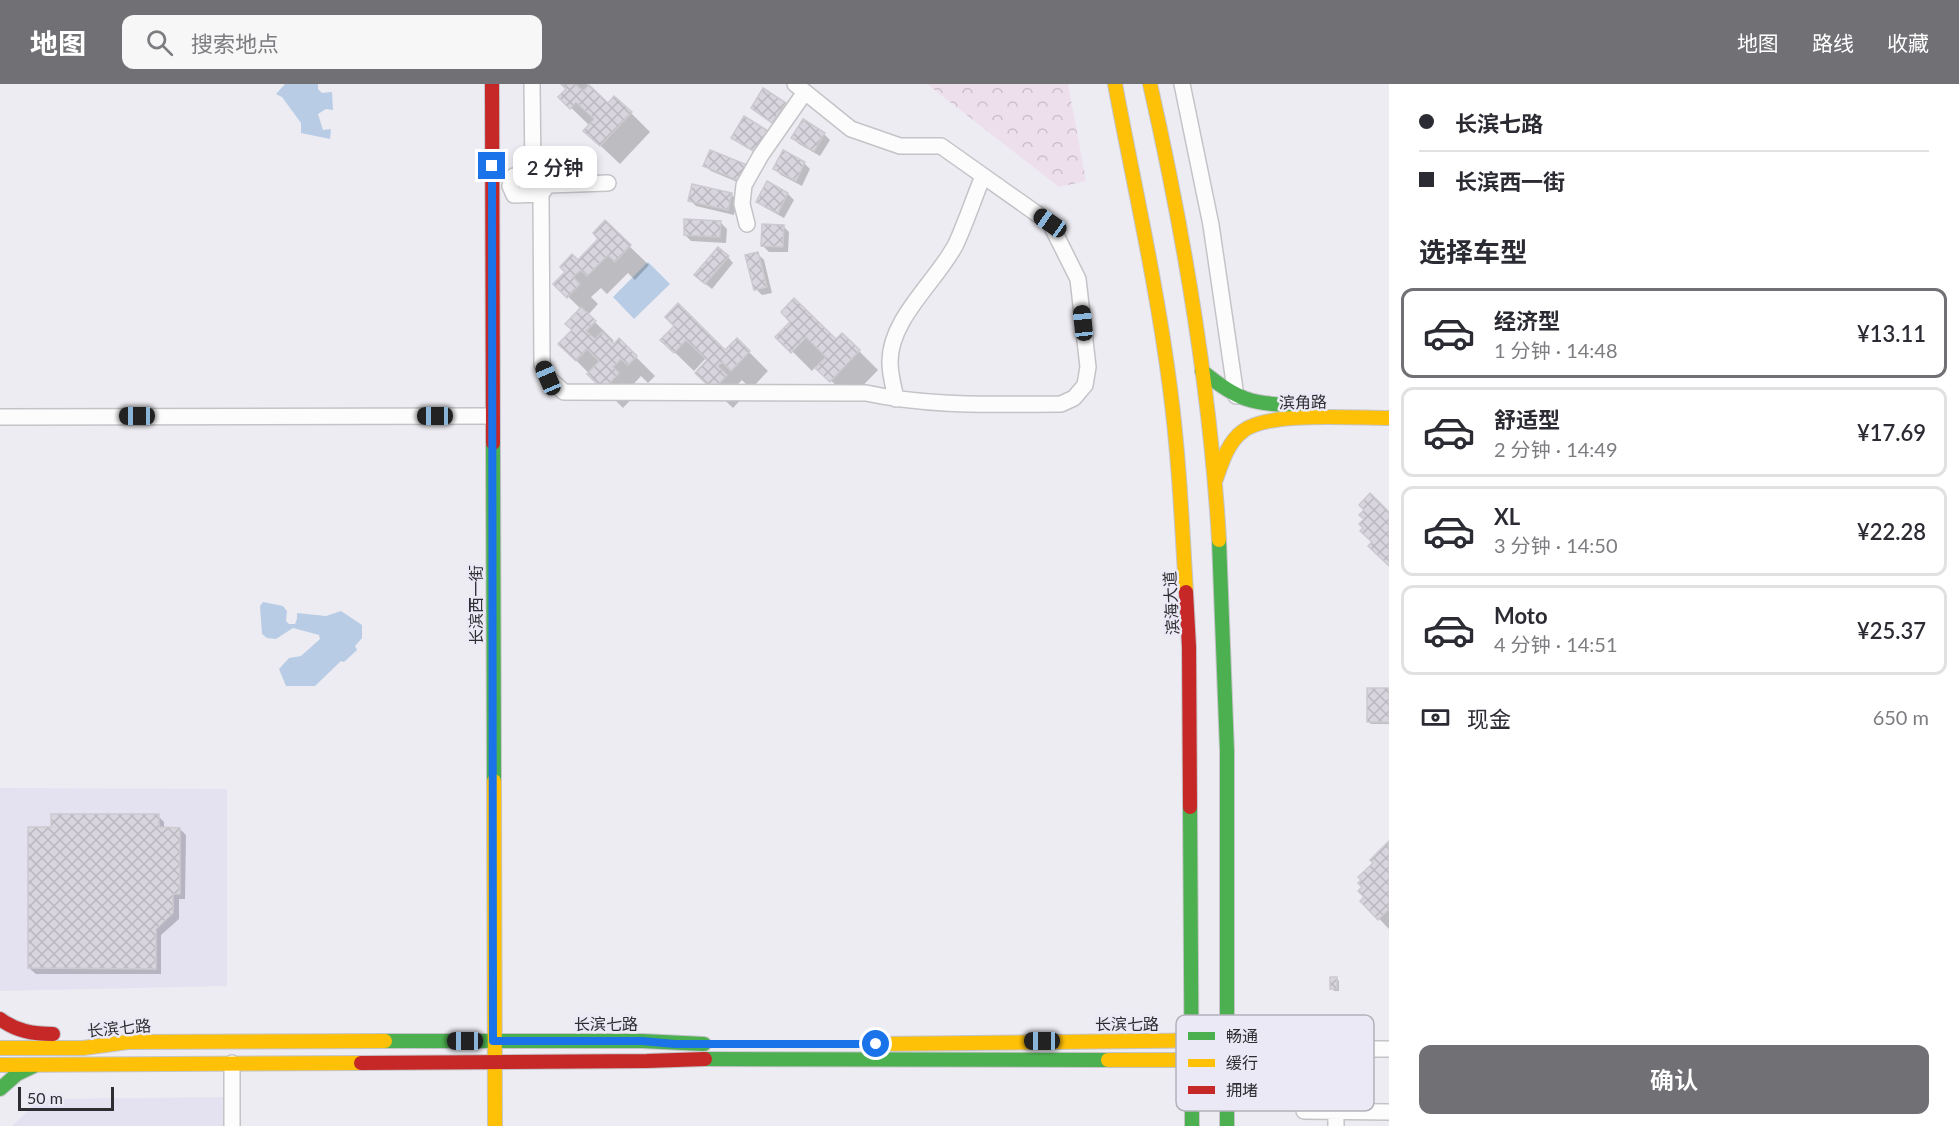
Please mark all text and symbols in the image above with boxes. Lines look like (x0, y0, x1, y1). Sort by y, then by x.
search box (122, 15, 542, 69)
text: 地图 (30, 26, 86, 60)
icon: search (143, 26, 176, 59)
text: 搜索地点 (191, 30, 279, 57)
text: 地图 (1737, 30, 1779, 55)
text: 路线 (1812, 30, 1854, 55)
text: 收藏 (1887, 30, 1929, 55)
text: 长滨七路 (1455, 110, 1543, 137)
callout: 2 分钟 (513, 145, 597, 187)
route end (478, 152, 505, 179)
text: 2 分钟 (527, 155, 583, 179)
text: 长滨西一街 (1455, 168, 1565, 195)
car (1030, 205, 1070, 241)
text: 选择车型 (1419, 235, 1527, 268)
car (1072, 304, 1094, 342)
icon: car (1422, 306, 1476, 360)
text: 经济型 (1494, 307, 1560, 334)
text: ¥13.11 (1857, 320, 1926, 347)
text: 1 分钟 · 14:48 (1494, 338, 1618, 362)
car (533, 358, 563, 398)
street label: 滨角路 (1279, 392, 1327, 411)
icon: car (1422, 405, 1476, 459)
text: 舒适型 (1494, 406, 1560, 433)
car (119, 407, 155, 425)
car (417, 407, 453, 425)
text: ¥17.69 (1857, 419, 1926, 446)
text: 2 分钟 · 14:49 (1494, 437, 1618, 461)
text: XL (1494, 503, 1520, 530)
icon: car (1422, 504, 1476, 558)
text: ¥22.28 (1857, 518, 1926, 545)
text: 3 分钟 · 14:50 (1494, 533, 1618, 557)
street label: 长滨西一街 (466, 565, 485, 645)
street label: 滨海大道 (1159, 571, 1182, 635)
text: Moto (1494, 602, 1548, 629)
icon: car (1422, 603, 1476, 657)
text: ¥25.37 (1857, 617, 1926, 644)
text: 4 分钟 · 14:51 (1494, 632, 1618, 656)
icon: cash (1419, 701, 1452, 734)
text: 现金 (1467, 705, 1511, 732)
text: 650 m (1873, 705, 1929, 729)
street label: 长滨七路 (574, 1014, 638, 1033)
street label: 长滨七路 (1095, 1014, 1159, 1033)
street label: 长滨七路 (86, 1015, 152, 1040)
legend (1176, 1015, 1374, 1111)
text: 畅通 (1226, 1026, 1258, 1045)
route start (862, 1030, 889, 1057)
car (447, 1032, 483, 1050)
car (1024, 1032, 1060, 1050)
button: 确认 (1419, 1045, 1929, 1114)
text: 缓行 (1226, 1053, 1258, 1072)
text: 拥堵 (1226, 1080, 1258, 1099)
scale bar (18, 1084, 114, 1112)
text: 50 m (27, 1088, 63, 1107)

